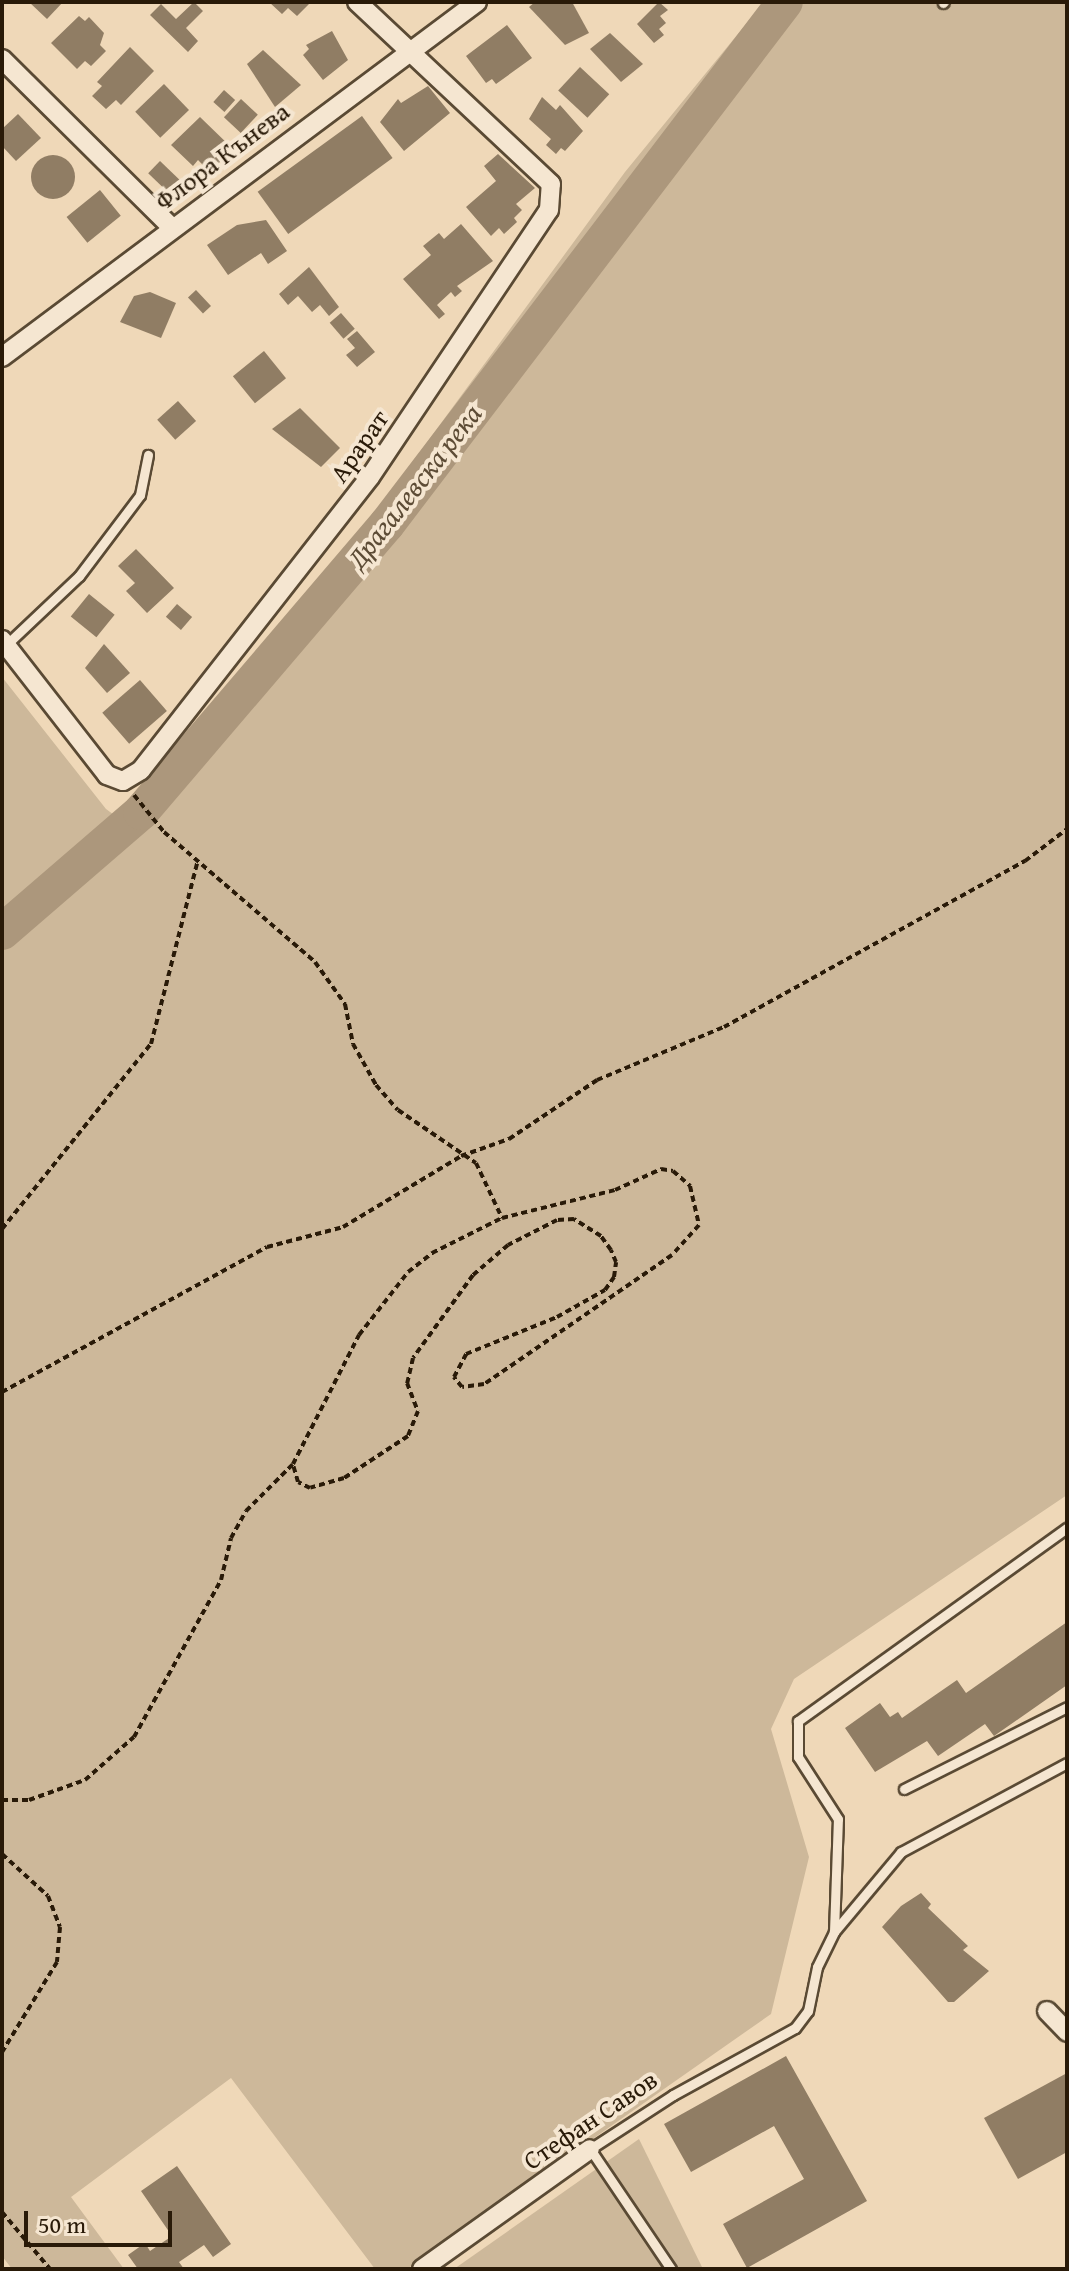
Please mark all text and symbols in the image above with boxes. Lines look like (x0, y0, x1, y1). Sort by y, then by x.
street label: Флора Кънева (149, 95, 295, 217)
water label: Драгалевска река (340, 397, 488, 575)
street label: Арарат (323, 404, 395, 488)
street label: Стефан Савов (517, 2064, 663, 2176)
scale bar (28, 2195, 176, 2245)
text: 50 m (38, 2207, 86, 2242)

